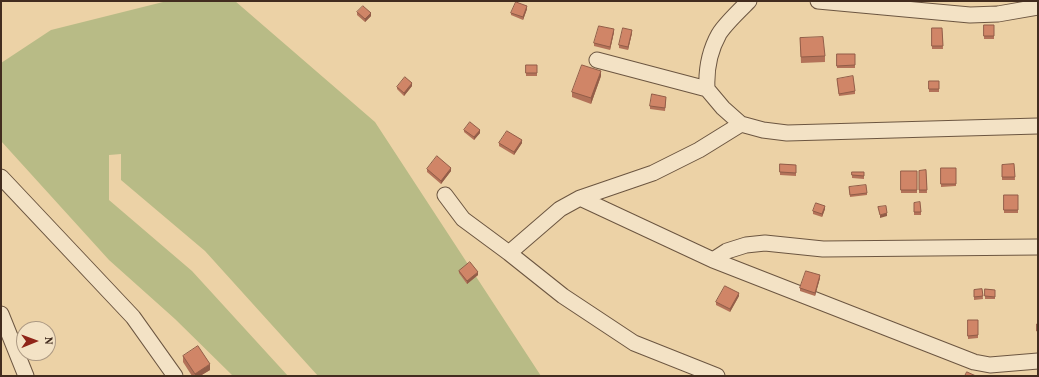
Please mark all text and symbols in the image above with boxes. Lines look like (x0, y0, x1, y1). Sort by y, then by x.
north arrow (16, 321, 56, 361)
text: N (40, 337, 55, 345)

